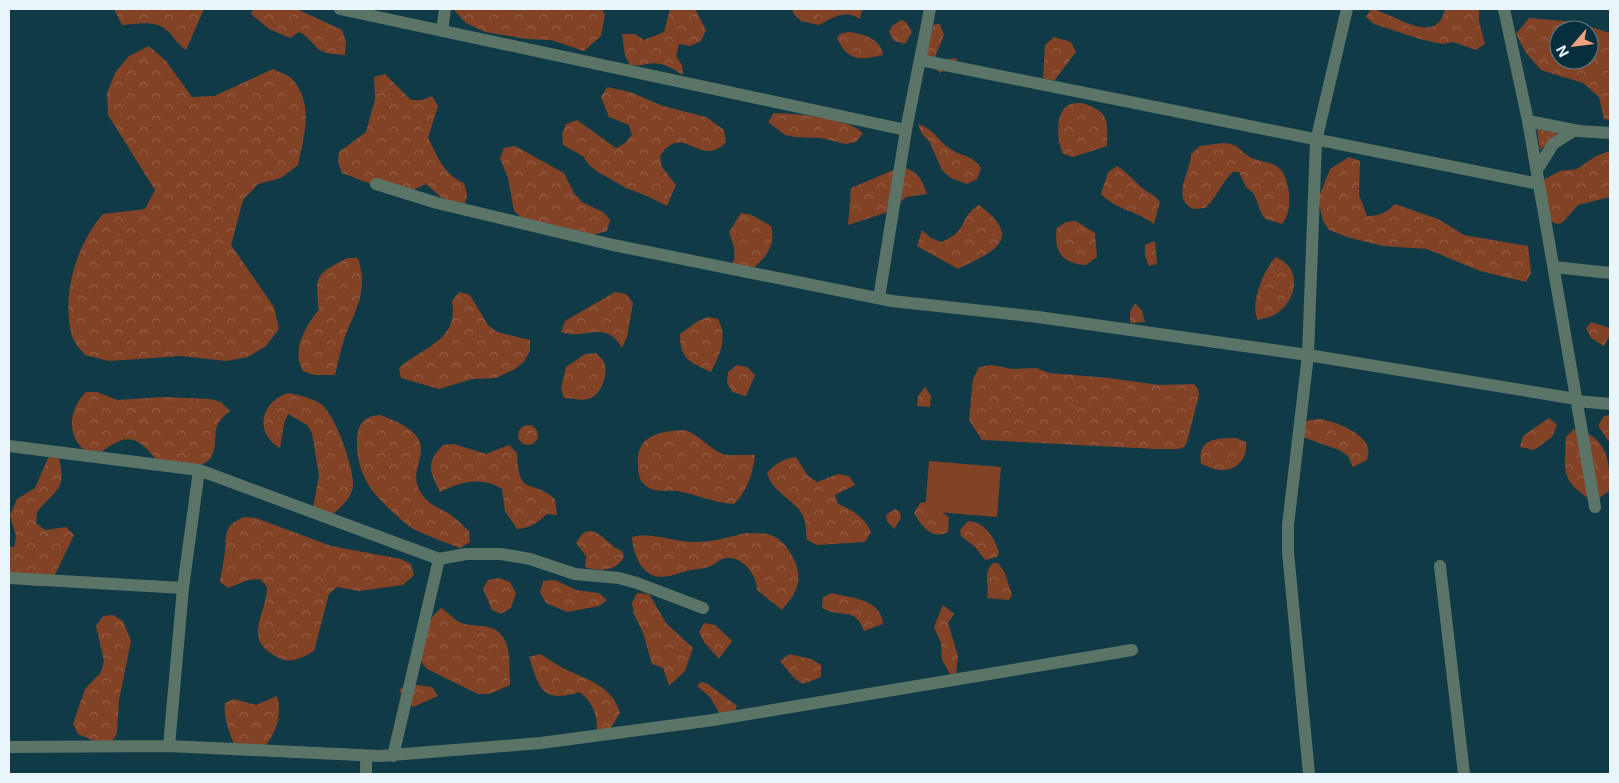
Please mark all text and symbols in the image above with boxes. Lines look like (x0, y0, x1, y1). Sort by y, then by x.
north arrow (1549, 20, 1599, 70)
text: N (1552, 43, 1572, 60)

